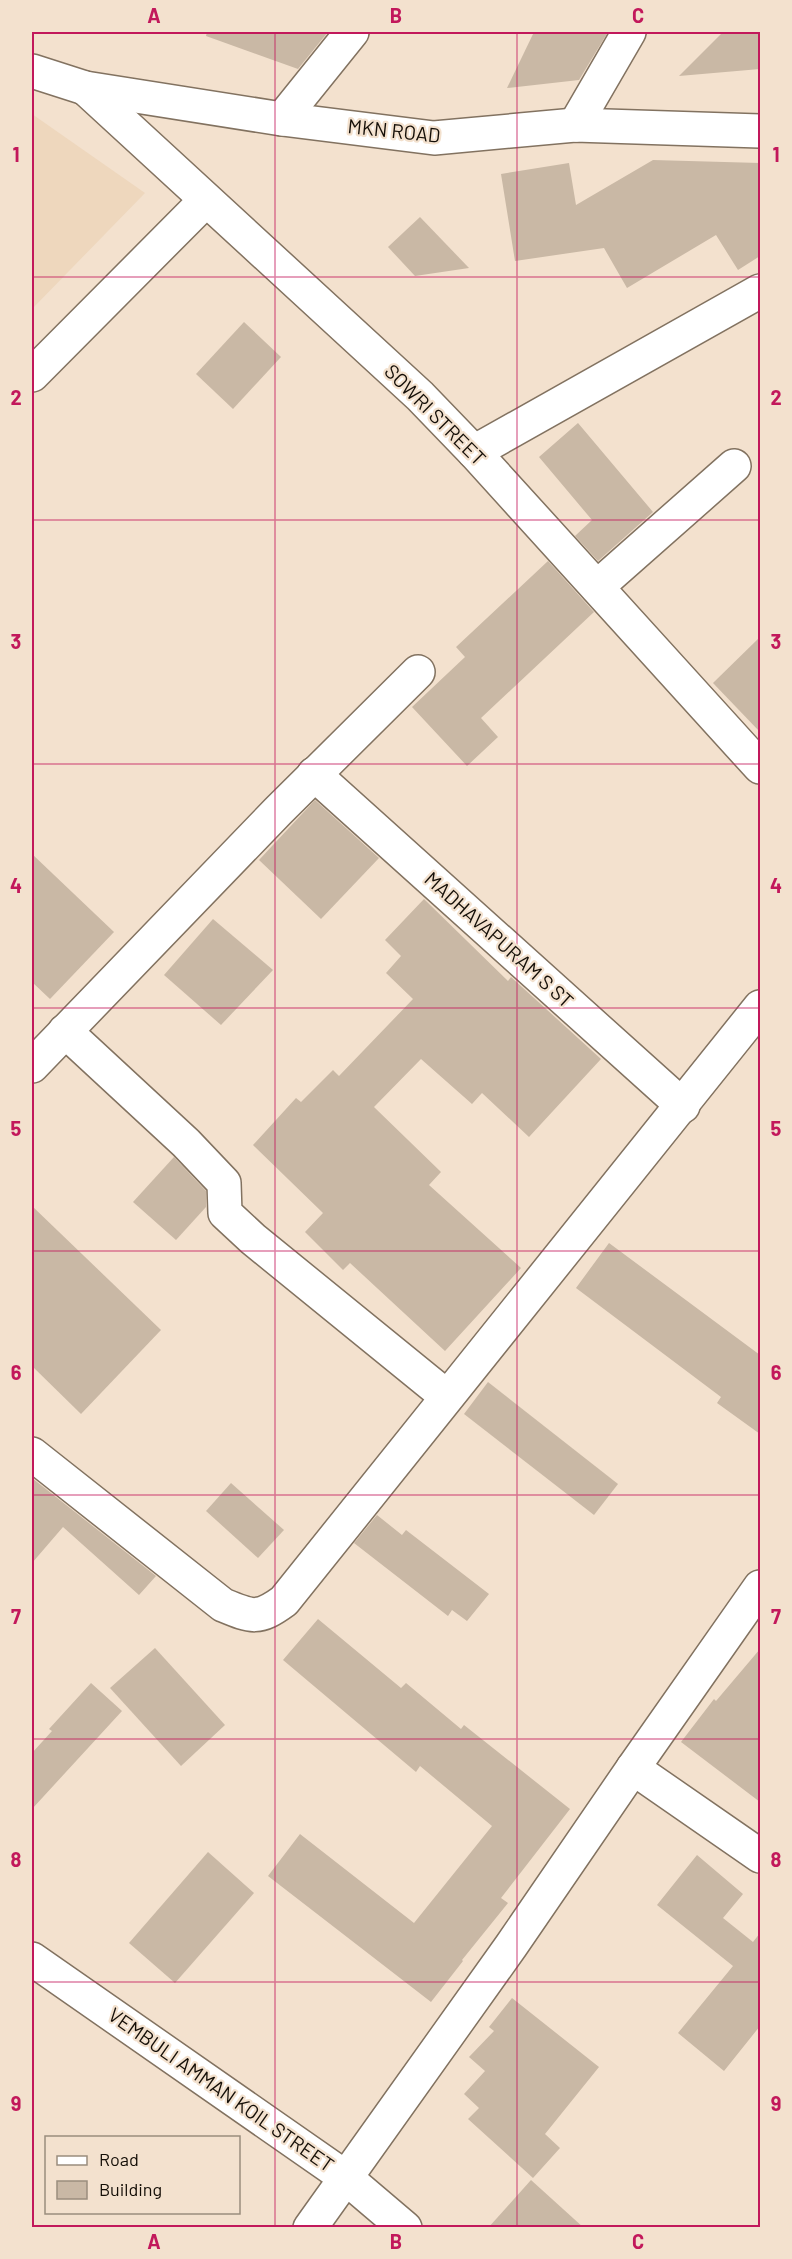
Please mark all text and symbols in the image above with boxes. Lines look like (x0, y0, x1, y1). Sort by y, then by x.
text: A (147, 3, 161, 27)
text: B (390, 3, 402, 27)
text: C (632, 3, 644, 27)
street label: MKN ROAD (347, 113, 442, 147)
text: 1 (12, 142, 20, 166)
text: 1 (772, 142, 780, 166)
street label: SOWRI STREET (380, 359, 491, 470)
text: 2 (10, 385, 22, 409)
text: 2 (770, 385, 782, 409)
text: 3 (11, 629, 21, 653)
text: 3 (771, 629, 781, 653)
street label: MADHAVAPURAM S ST (420, 866, 579, 1012)
text: 4 (10, 873, 22, 897)
text: 4 (770, 873, 782, 897)
text: 5 (11, 1116, 22, 1140)
text: 5 (771, 1116, 782, 1140)
text: 6 (11, 1360, 22, 1384)
text: 6 (771, 1360, 782, 1384)
text: 7 (11, 1604, 21, 1628)
text: 7 (771, 1604, 781, 1628)
text: 8 (11, 1847, 22, 1871)
text: 8 (771, 1847, 782, 1871)
street label: VEMBULI AMMAN KOIL STREET (104, 2002, 339, 2176)
text: 9 (11, 2091, 21, 2115)
text: 9 (771, 2091, 781, 2115)
legend (45, 2136, 240, 2214)
text: Road (99, 2148, 139, 2170)
text: Building (99, 2178, 162, 2200)
text: A (147, 2229, 161, 2253)
text: B (390, 2229, 402, 2253)
text: C (632, 2229, 644, 2253)

